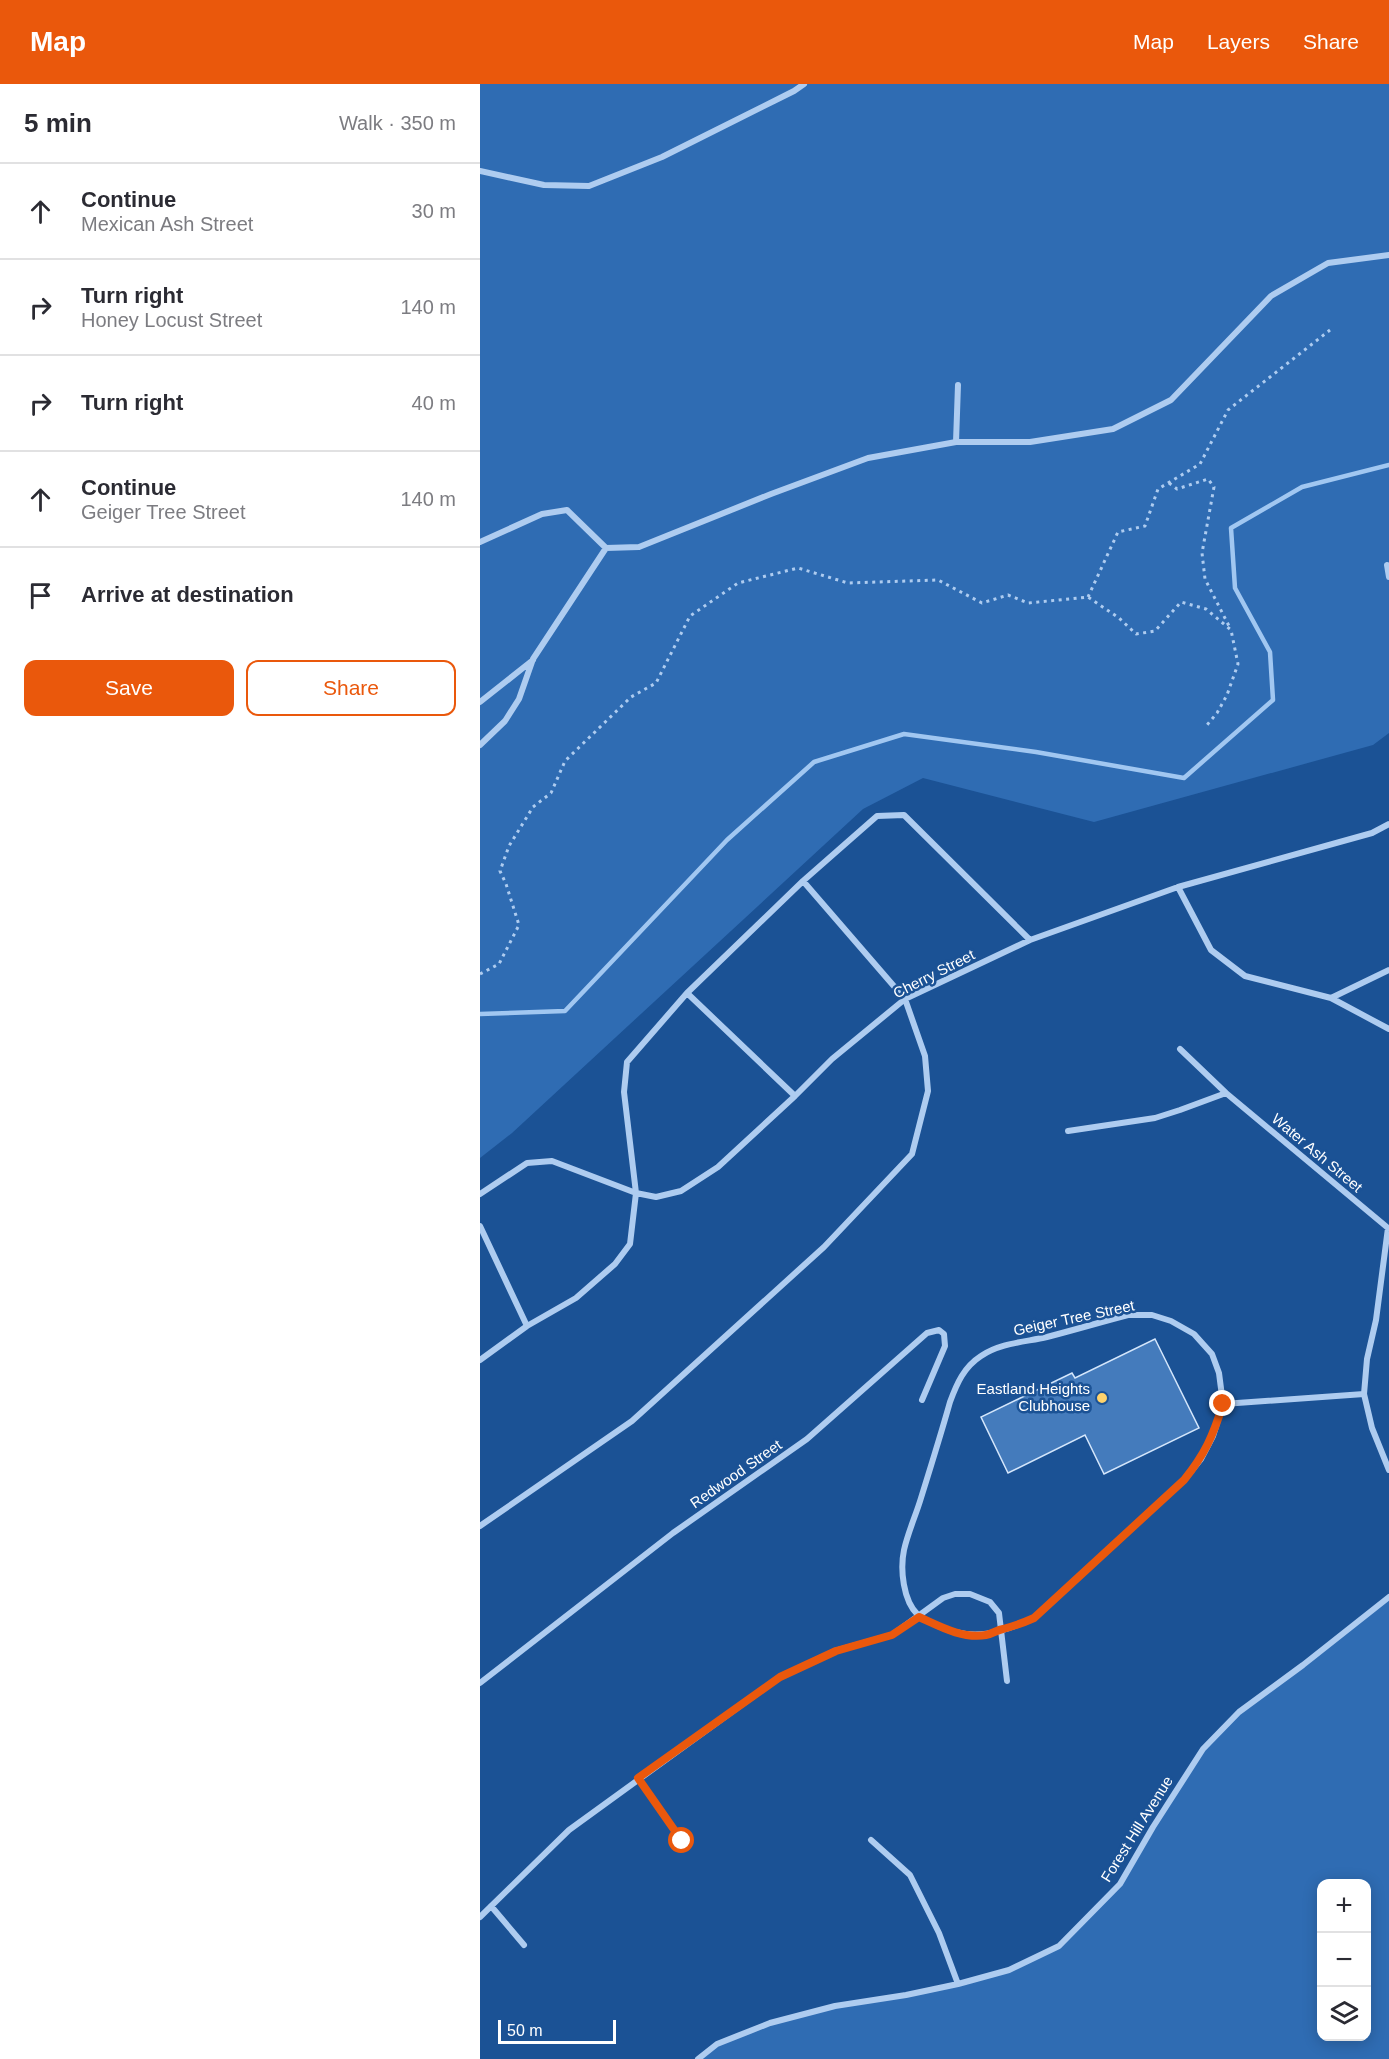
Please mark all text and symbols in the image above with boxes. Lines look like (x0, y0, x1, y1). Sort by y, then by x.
text: Map (30, 26, 86, 57)
text: Map (1133, 30, 1174, 53)
text: Layers (1207, 30, 1270, 53)
text: Share (1303, 30, 1359, 53)
text: 5 min (24, 108, 92, 138)
text: Walk · 350 m (339, 112, 456, 134)
text: Continue (81, 187, 176, 212)
icon: ahead (24, 195, 57, 228)
text: 30 m (412, 200, 456, 222)
text: Mexican Ash Street (81, 213, 253, 235)
text: Turn right (81, 283, 183, 308)
icon: right (24, 291, 57, 324)
text: 140 m (400, 296, 456, 318)
text: Honey Locust Street (81, 309, 262, 331)
icon: right (24, 387, 57, 420)
text: Turn right (81, 390, 183, 415)
text: 40 m (412, 392, 456, 414)
text: Continue (81, 475, 176, 500)
icon: ahead (24, 483, 57, 516)
text: 140 m (400, 488, 456, 510)
text: Geiger Tree Street (81, 501, 246, 523)
icon: arrive (24, 579, 57, 612)
text: Arrive at destination (81, 582, 294, 607)
button: Save (24, 660, 234, 716)
button: Share (246, 660, 456, 716)
street label: Cherry Street (890, 945, 978, 1001)
street label: Water Ash Street (1269, 1110, 1367, 1196)
street label: Geiger Tree Street (1012, 1296, 1137, 1339)
place label: Eastland Heights Clubhouse (977, 1380, 1090, 1414)
route end (1209, 1390, 1235, 1416)
marker: Eastland Heights Clubhouse (1095, 1391, 1109, 1405)
street label: Redwood Street (687, 1435, 785, 1511)
street label: Forest Hill Avenue (1097, 1773, 1176, 1885)
route start (668, 1827, 694, 1853)
map controls (1317, 1879, 1371, 2041)
button: + (1317, 1879, 1371, 1933)
button: − (1317, 1933, 1371, 1987)
button: layers (1317, 1987, 1371, 2041)
scale bar (498, 2017, 616, 2044)
text: 50 m (507, 2022, 543, 2039)

